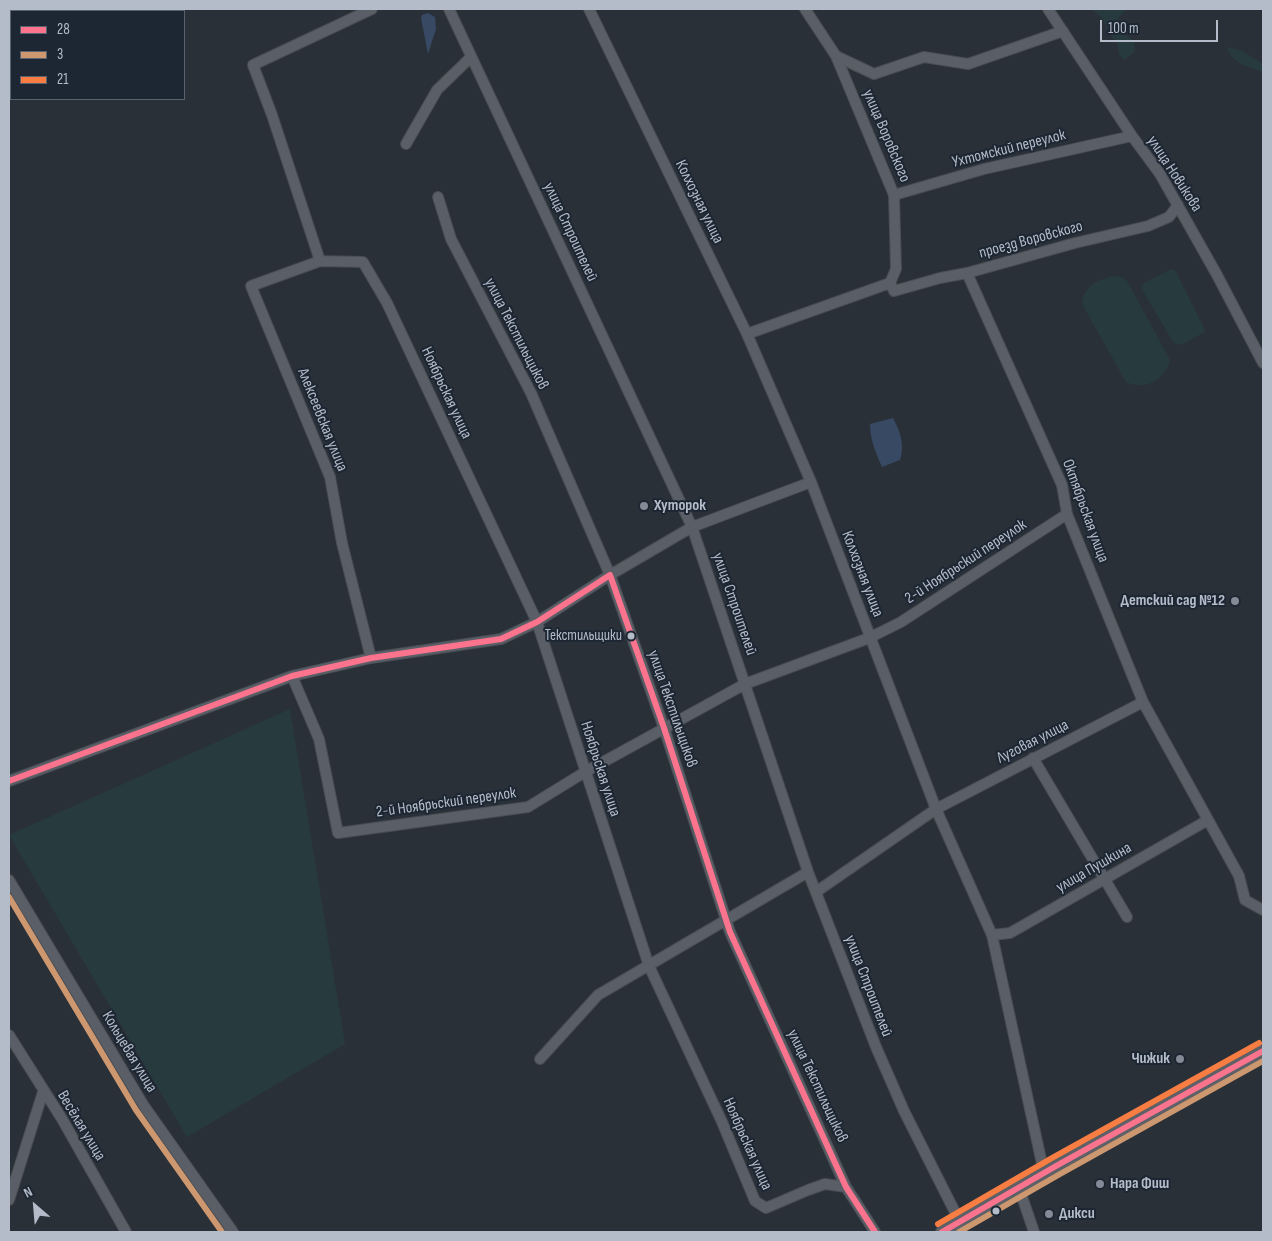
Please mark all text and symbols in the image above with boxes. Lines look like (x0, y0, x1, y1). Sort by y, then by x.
legend (10, 10, 185, 100)
scale bar (1102, 10, 1220, 42)
text: 100 m (1108, 19, 1139, 38)
text: 28 (57, 20, 70, 39)
text: 3 (57, 45, 63, 64)
text: 21 (57, 70, 68, 89)
street label: улица Воровского (858, 87, 914, 185)
street label: Ухтомский переулок (950, 126, 1068, 172)
street label: улица Новикова (1142, 132, 1206, 216)
street label: Колхозная улица (671, 157, 727, 247)
street label: улица Строителей (539, 179, 601, 285)
street label: проезд Воровского (977, 217, 1085, 263)
street label: улица Текстильщиков (480, 275, 552, 393)
street label: Ноябрьская улица (416, 344, 476, 442)
street label: Алексеевская улица (293, 366, 351, 474)
street label: Октябрьская улица (1057, 457, 1113, 565)
place label: Хуторок (654, 496, 706, 516)
marker: Хуторок (638, 500, 650, 512)
street label: 2-й Ноябрьский переулок (902, 515, 1030, 609)
street label: Колхозная улица (837, 528, 887, 620)
street label: улица Строителей (707, 550, 761, 658)
place label: Детский сад №12 (1120, 591, 1225, 611)
marker: Детский сад №12 (1229, 595, 1241, 607)
place label: Текстильщики (545, 627, 622, 645)
marker: Текстильщики (626, 631, 636, 641)
street label: улица Текстильщиков (643, 648, 701, 770)
street label: Луговая улица (994, 716, 1072, 768)
street label: Ноябрьская улица (576, 719, 624, 819)
street label: 2-й Ноябрьский переулок (375, 784, 517, 822)
street label: улица Пушкина (1053, 839, 1135, 897)
street label: улица Строителей (840, 933, 896, 1039)
street label: Кольцевая улица (97, 1008, 161, 1096)
street label: улица Текстильщиков (782, 1026, 852, 1146)
place label: Чижик (1131, 1049, 1170, 1069)
marker: Чижик (1174, 1053, 1186, 1065)
street label: Весёлая улица (53, 1087, 109, 1165)
street label: Ноябрьская улица (718, 1095, 776, 1193)
place label: Нара Фиш (1110, 1174, 1169, 1194)
marker: Нара Фиш (1094, 1178, 1106, 1190)
north arrow (10, 1181, 60, 1231)
text: N (21, 1183, 35, 1201)
place label: Дикси (1059, 1204, 1095, 1224)
unlabelled marker (991, 1206, 1001, 1216)
marker: Дикси (1043, 1208, 1055, 1220)

